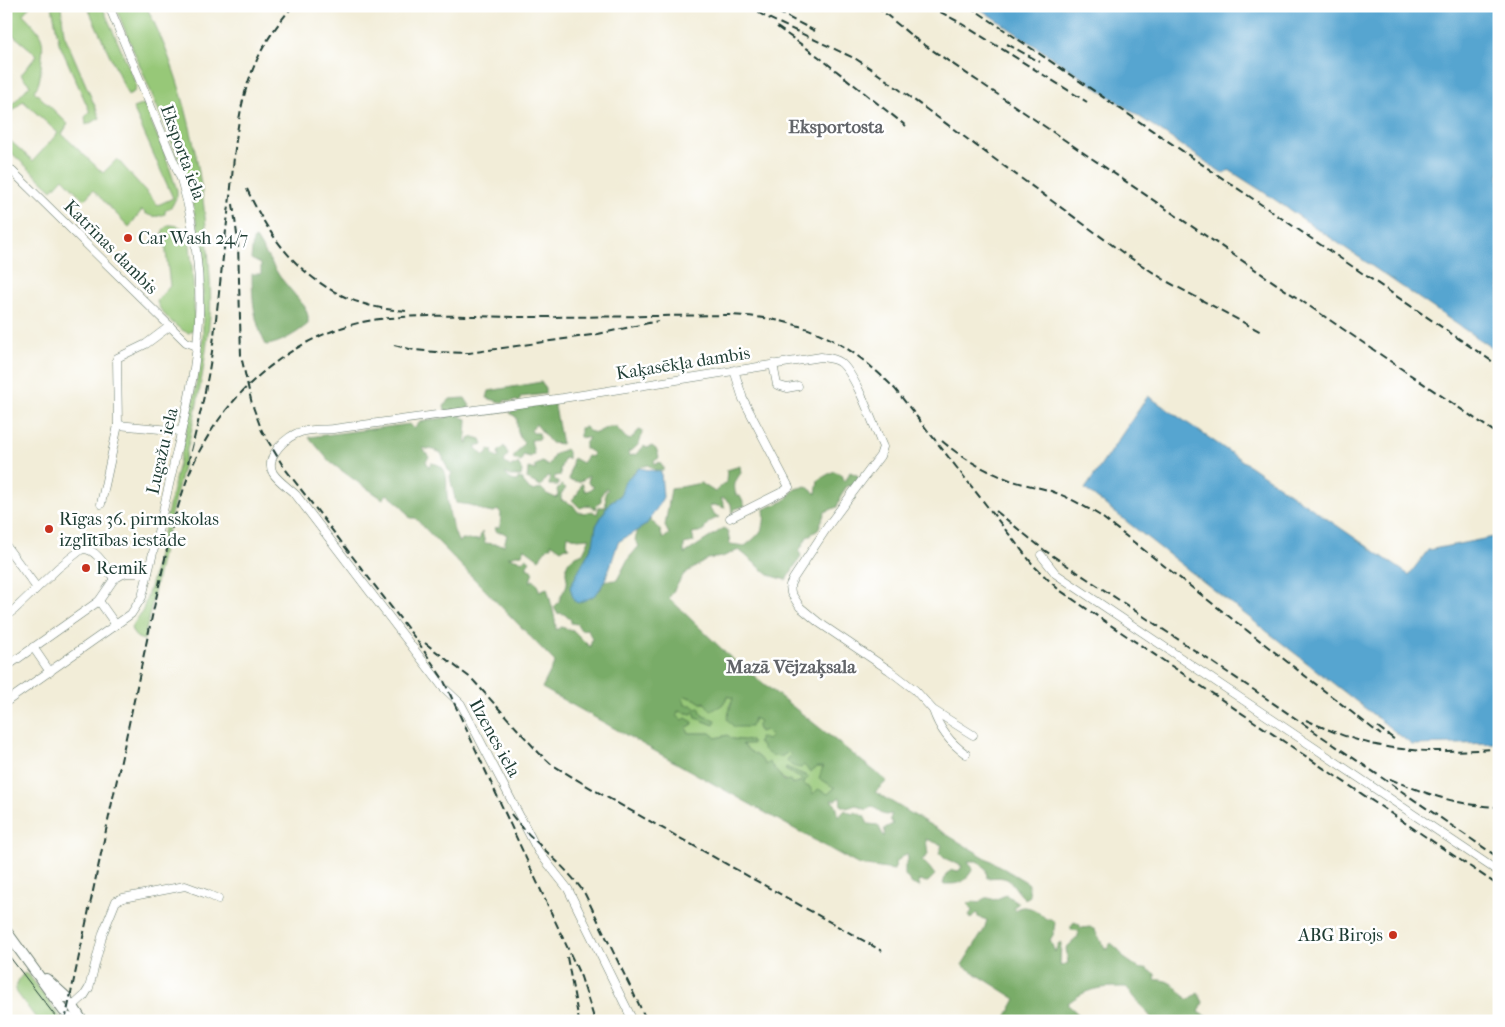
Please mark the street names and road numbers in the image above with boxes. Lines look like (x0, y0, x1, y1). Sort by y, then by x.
street label: Eksporta iela (156, 102, 210, 203)
street label: Katrīnas dambis (59, 196, 162, 299)
street label: Kaķasēkļa dambis (615, 342, 752, 384)
street label: Lugažu iela (142, 405, 183, 496)
street label: Ilzenes iela (465, 696, 525, 782)

